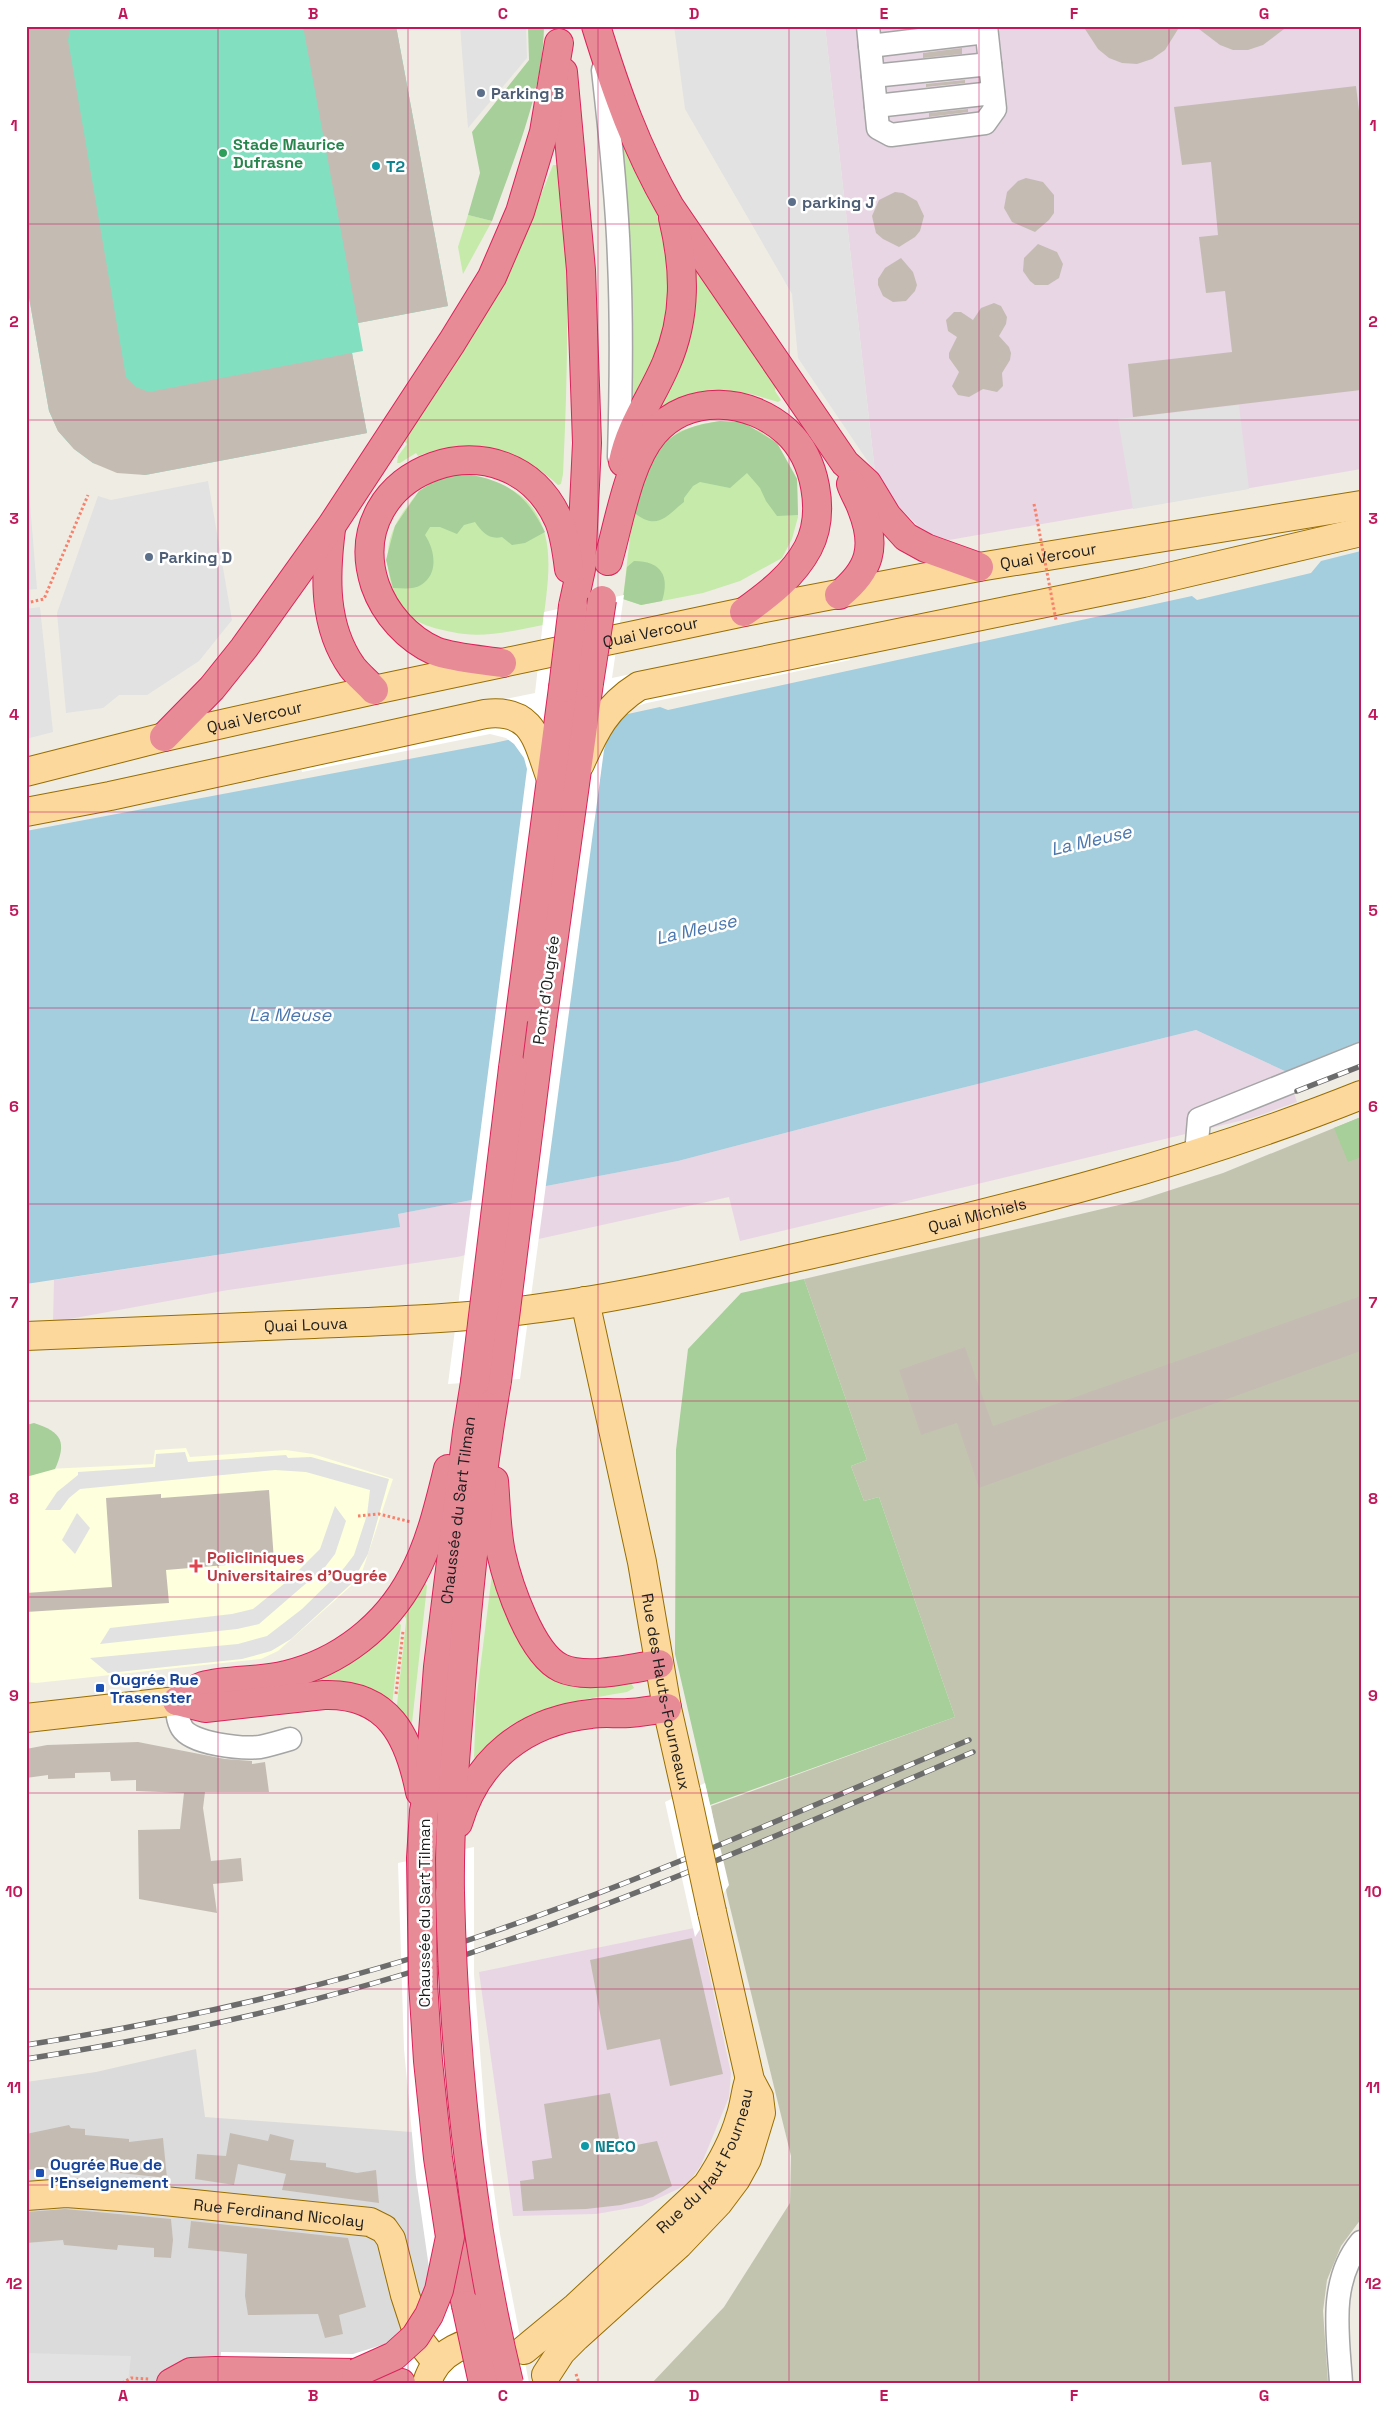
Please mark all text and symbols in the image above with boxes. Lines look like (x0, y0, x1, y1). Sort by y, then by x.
text: A (118, 3, 128, 24)
text: B (308, 3, 318, 24)
text: C (498, 3, 508, 24)
text: D (689, 3, 699, 24)
text: E (880, 3, 889, 24)
text: F (1070, 3, 1079, 24)
text: G (1259, 3, 1269, 24)
place label: Parking B (491, 83, 564, 104)
marker: Parking B (475, 87, 487, 99)
text: 1 (10, 115, 18, 136)
text: 1 (1369, 115, 1377, 136)
place label: Stade Maurice Dufrasne (233, 134, 345, 173)
marker: Stade Maurice Dufrasne (217, 147, 229, 159)
place label: T2 (386, 156, 405, 177)
marker: T2 (370, 160, 382, 172)
place label: parking J (802, 192, 875, 213)
marker: parking J (786, 196, 798, 208)
text: 2 (9, 311, 19, 332)
text: 2 (1368, 311, 1378, 332)
text: 3 (9, 508, 19, 529)
text: 3 (1368, 508, 1378, 529)
street label: Quai Vercour (998, 538, 1098, 574)
place label: Parking D (159, 547, 232, 568)
marker: Parking D (143, 551, 155, 563)
street label: Quai Vercour (601, 611, 700, 652)
street label: Quai Vercour (205, 696, 304, 738)
text: 4 (9, 704, 19, 725)
text: 4 (1368, 704, 1378, 725)
water label: La Meuse (1048, 819, 1135, 860)
text: 5 (9, 900, 19, 921)
text: 5 (1368, 900, 1378, 921)
water label: La Meuse (653, 908, 740, 949)
street label: Pont d'Ougrée (528, 934, 564, 1046)
water label: La Meuse (249, 1003, 332, 1026)
text: 6 (9, 1096, 19, 1117)
text: 6 (1368, 1096, 1378, 1117)
street label: Quai Michiels (926, 1192, 1029, 1237)
text: 7 (10, 1292, 19, 1313)
text: 7 (1369, 1292, 1378, 1313)
street label: Quai Louva (263, 1312, 348, 1337)
street label: Chaussée du Sart Tilman (435, 1415, 480, 1605)
text: 8 (9, 1488, 19, 1509)
text: 8 (1368, 1488, 1378, 1509)
place label: Policliniques Universitaires d'Ougrée (207, 1547, 387, 1586)
marker: Policliniques Universitaires d'Ougrée (189, 1559, 203, 1573)
street label: Rue des Hauts-Fourneaux (637, 1592, 696, 1792)
place label: Ougrée Rue Trasenster (110, 1669, 199, 1708)
marker: Ougrée Rue Trasenster (94, 1682, 106, 1694)
text: 9 (9, 1685, 19, 1706)
text: 9 (1368, 1685, 1378, 1706)
street label: Chaussée du Sart Tilman (414, 1819, 435, 2007)
text: 10 (5, 1881, 23, 1902)
text: 10 (1364, 1881, 1382, 1902)
text: 11 (7, 2077, 21, 2098)
text: 11 (1366, 2077, 1380, 2098)
street label: Rue du Haut Fourneau (652, 2087, 757, 2238)
place label: NECO (595, 2136, 636, 2157)
marker: NECO (579, 2140, 591, 2152)
place label: Ougrée Rue de l'Enseignement (50, 2154, 169, 2193)
marker: Ougrée Rue de l'Enseignement (34, 2167, 46, 2179)
street label: Rue Ferdinand Nicolay (193, 2194, 365, 2232)
text: 12 (6, 2273, 22, 2294)
text: 12 (1365, 2273, 1381, 2294)
text: A (118, 2385, 128, 2406)
text: B (308, 2385, 318, 2406)
text: C (498, 2385, 508, 2406)
text: D (689, 2385, 699, 2406)
text: E (880, 2385, 889, 2406)
text: F (1070, 2385, 1079, 2406)
text: G (1259, 2385, 1269, 2406)

